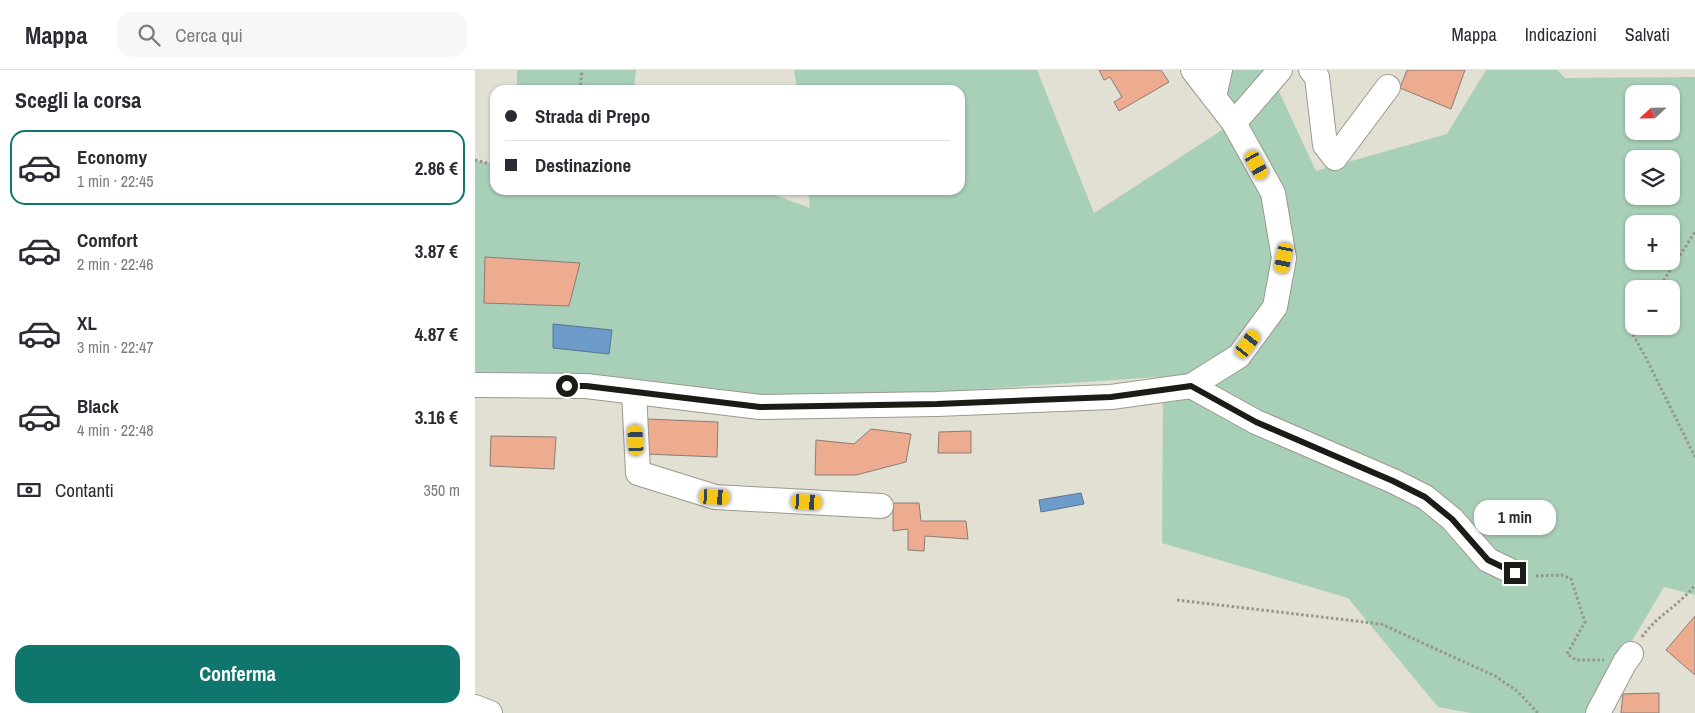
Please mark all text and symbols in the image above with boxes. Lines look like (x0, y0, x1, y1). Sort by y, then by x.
search box (117, 12, 467, 57)
text: Mappa (25, 19, 87, 51)
icon: search (135, 21, 163, 49)
text: Cerca qui (175, 22, 243, 48)
text: Mappa (1452, 22, 1497, 47)
text: Indicazioni (1525, 22, 1597, 47)
text: Salvati (1625, 22, 1670, 47)
text: Scegli la corsa (15, 85, 141, 115)
north arrow (1625, 85, 1680, 140)
map controls (1625, 85, 1680, 335)
text: Strada di Prepo (535, 103, 650, 129)
text: Economy (77, 144, 147, 170)
icon: car (17, 145, 62, 190)
car (1243, 148, 1270, 182)
button: layers (1625, 150, 1680, 205)
text: Destinazione (535, 152, 631, 178)
text: 2.86 € (415, 155, 458, 181)
text: 1 min · 22:45 (77, 170, 154, 192)
button: + (1625, 215, 1680, 270)
text: Comfort (77, 227, 138, 253)
icon: car (17, 228, 62, 273)
text: 3.87 € (415, 238, 458, 264)
car (1273, 242, 1294, 274)
text: 2 min · 22:46 (77, 253, 154, 275)
button: − (1625, 280, 1680, 335)
text: XL (77, 310, 97, 336)
icon: car (17, 311, 62, 356)
text: 4.87 € (415, 321, 458, 347)
car (1232, 328, 1263, 360)
text: 3 min · 22:47 (77, 336, 154, 358)
route start (556, 375, 578, 397)
text: Black (77, 393, 119, 419)
icon: car (17, 394, 62, 439)
text: 3.16 € (415, 404, 458, 430)
text: 4 min · 22:48 (77, 419, 154, 441)
car (627, 425, 644, 455)
icon: cash (15, 476, 43, 504)
text: Contanti (55, 477, 114, 503)
text: 350 m (424, 479, 460, 501)
car (699, 489, 730, 505)
car (791, 494, 822, 510)
callout: 1 min (1474, 500, 1556, 536)
text: 1 min (1498, 506, 1532, 528)
route end (1504, 562, 1526, 584)
button: Conferma (15, 645, 460, 703)

